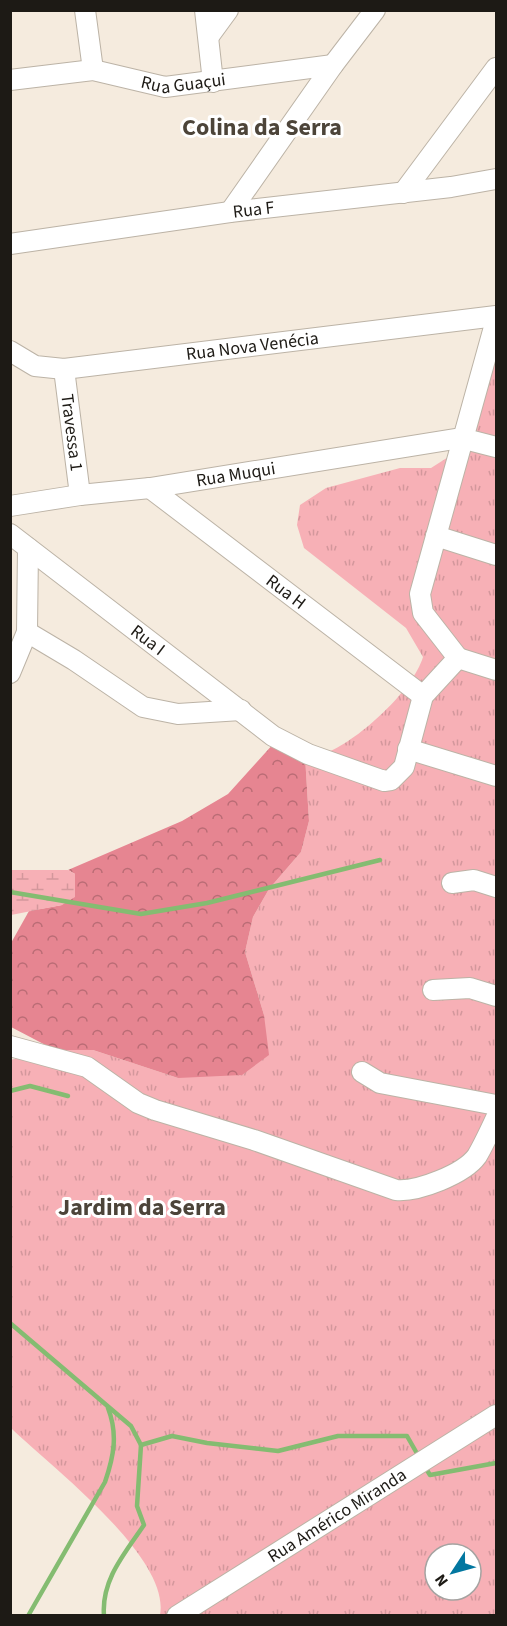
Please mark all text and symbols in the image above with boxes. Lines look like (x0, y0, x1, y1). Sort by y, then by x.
street label: Rua Guaçui (139, 67, 227, 100)
district label: Colina da Serra (182, 110, 342, 145)
street label: Rua F (231, 195, 276, 224)
street label: Rua Nova Venécia (185, 325, 320, 366)
street label: Travessa 1 (55, 392, 89, 473)
street label: Rua Muqui (194, 456, 277, 493)
street label: Rua H (261, 568, 311, 615)
street label: Rua I (126, 619, 170, 661)
district label: Jardim da Serra (58, 1190, 226, 1225)
street label: Rua Américo Miranda (263, 1462, 411, 1568)
north arrow (423, 1542, 483, 1602)
text: N (430, 1569, 454, 1591)

